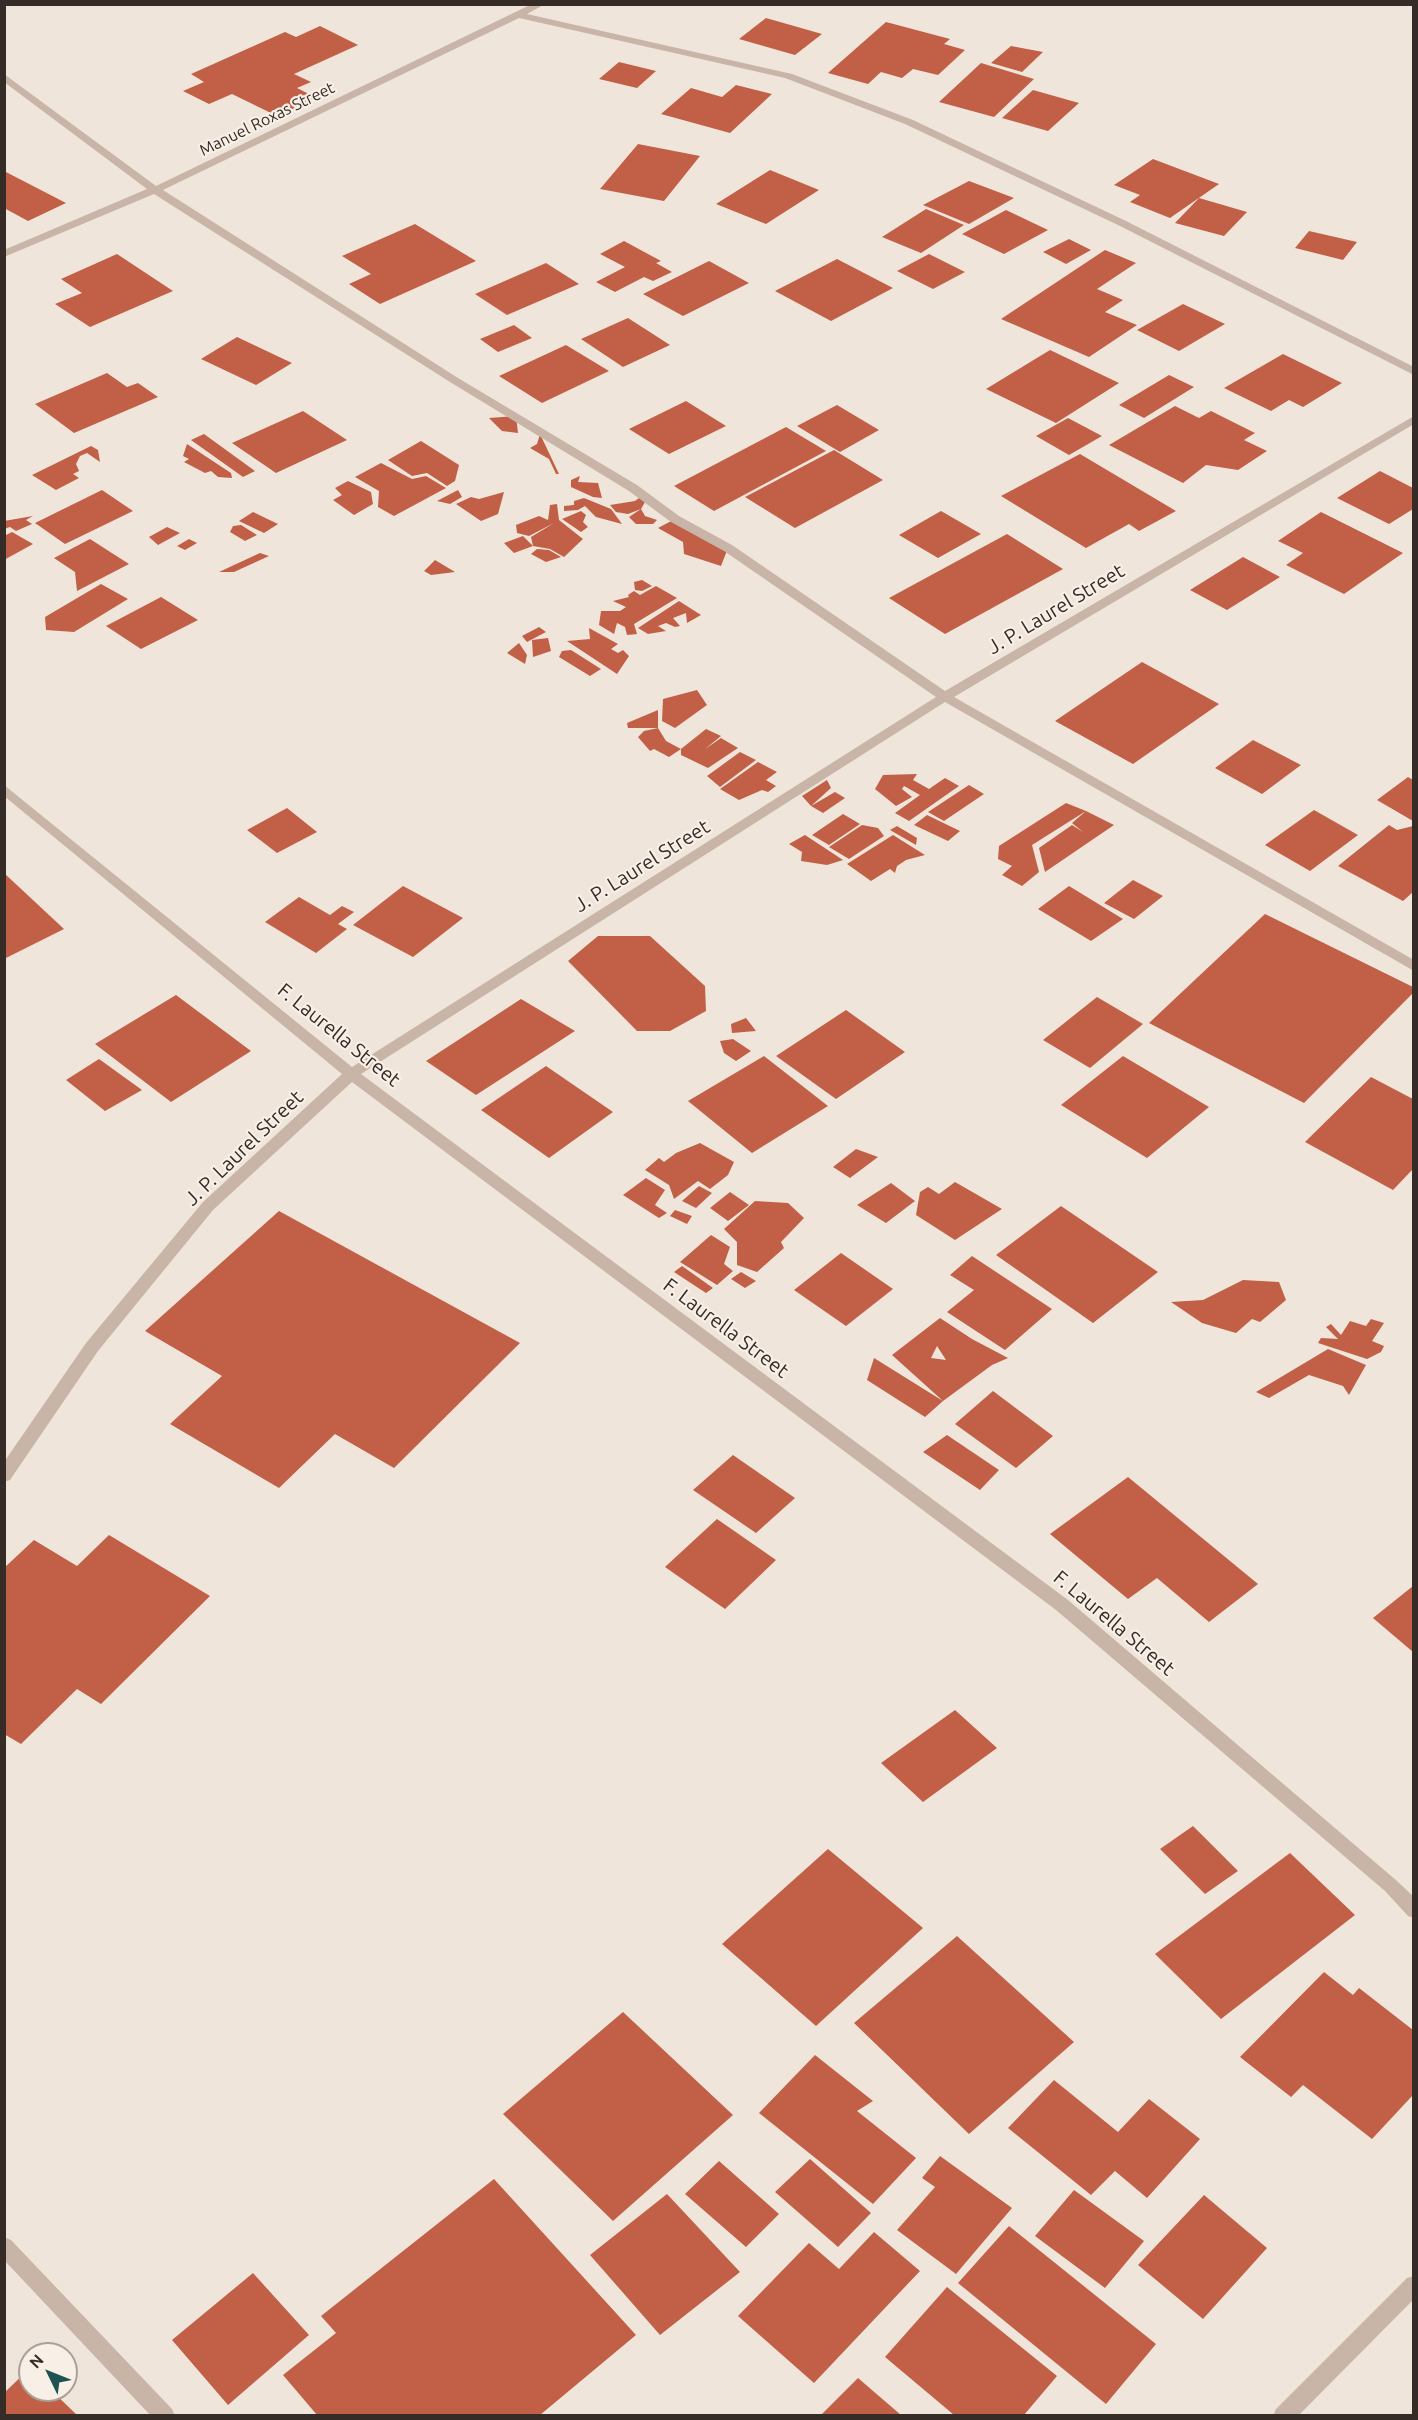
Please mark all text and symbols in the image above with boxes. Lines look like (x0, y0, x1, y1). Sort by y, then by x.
street label: Manuel Roxas Street (196, 78, 338, 160)
street label: J. P. Laurel Street (983, 559, 1129, 659)
street label: J. P. Laurel Street (570, 815, 714, 917)
street label: F. Laurella Street (273, 978, 405, 1092)
street label: J. P. Laurel Street (180, 1085, 308, 1211)
street label: F. Laurella Street (659, 1273, 793, 1383)
street label: F. Laurella Street (1049, 1565, 1179, 1681)
north arrow (18, 2342, 78, 2402)
text: N (26, 2351, 47, 2372)

